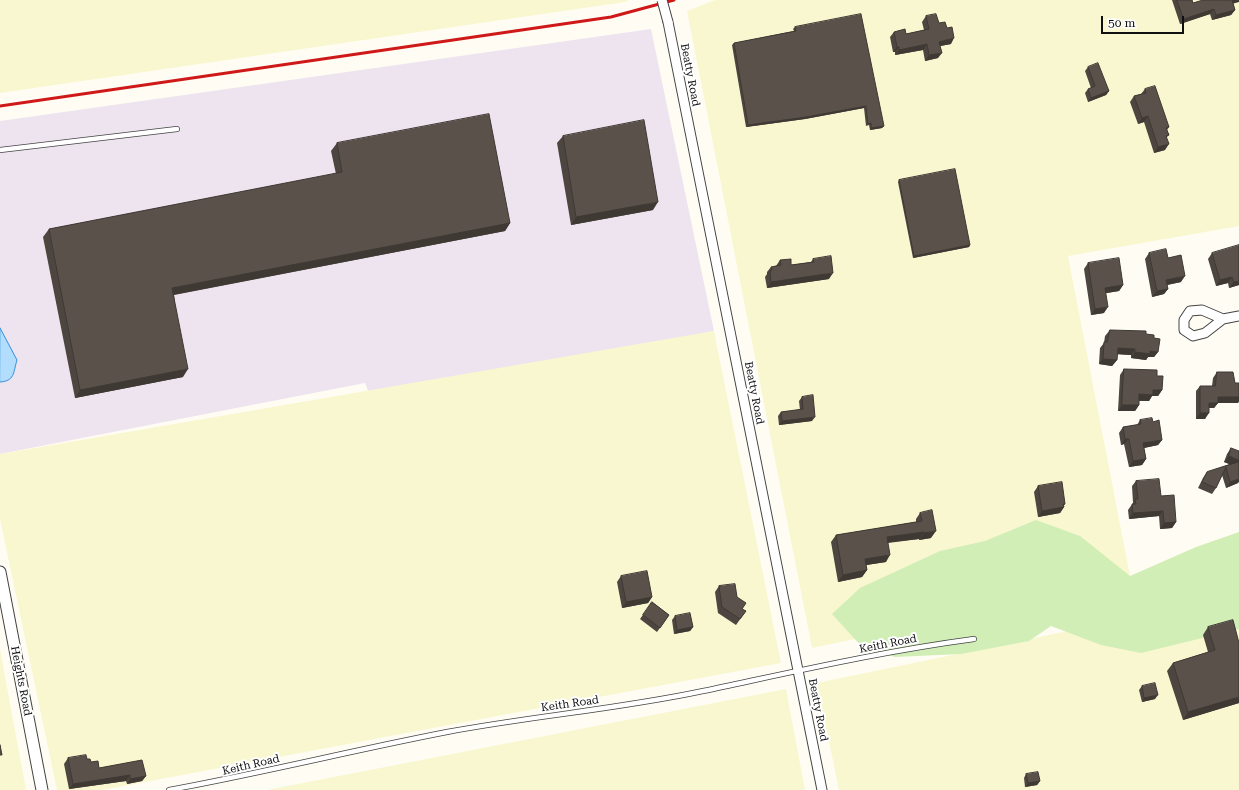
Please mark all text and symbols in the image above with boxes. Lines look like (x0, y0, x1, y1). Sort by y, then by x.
scale bar (1103, 8, 1186, 34)
text: 50 m (1108, 16, 1135, 30)
street label: Beatty Road (677, 42, 703, 108)
street label: Beatty Road (741, 360, 767, 426)
street label: Keith Road (858, 632, 918, 656)
street label: Heights Road (8, 645, 34, 717)
street label: Beatty Road (805, 677, 831, 743)
street label: Keith Road (540, 693, 600, 715)
street label: Keith Road (221, 752, 281, 778)

